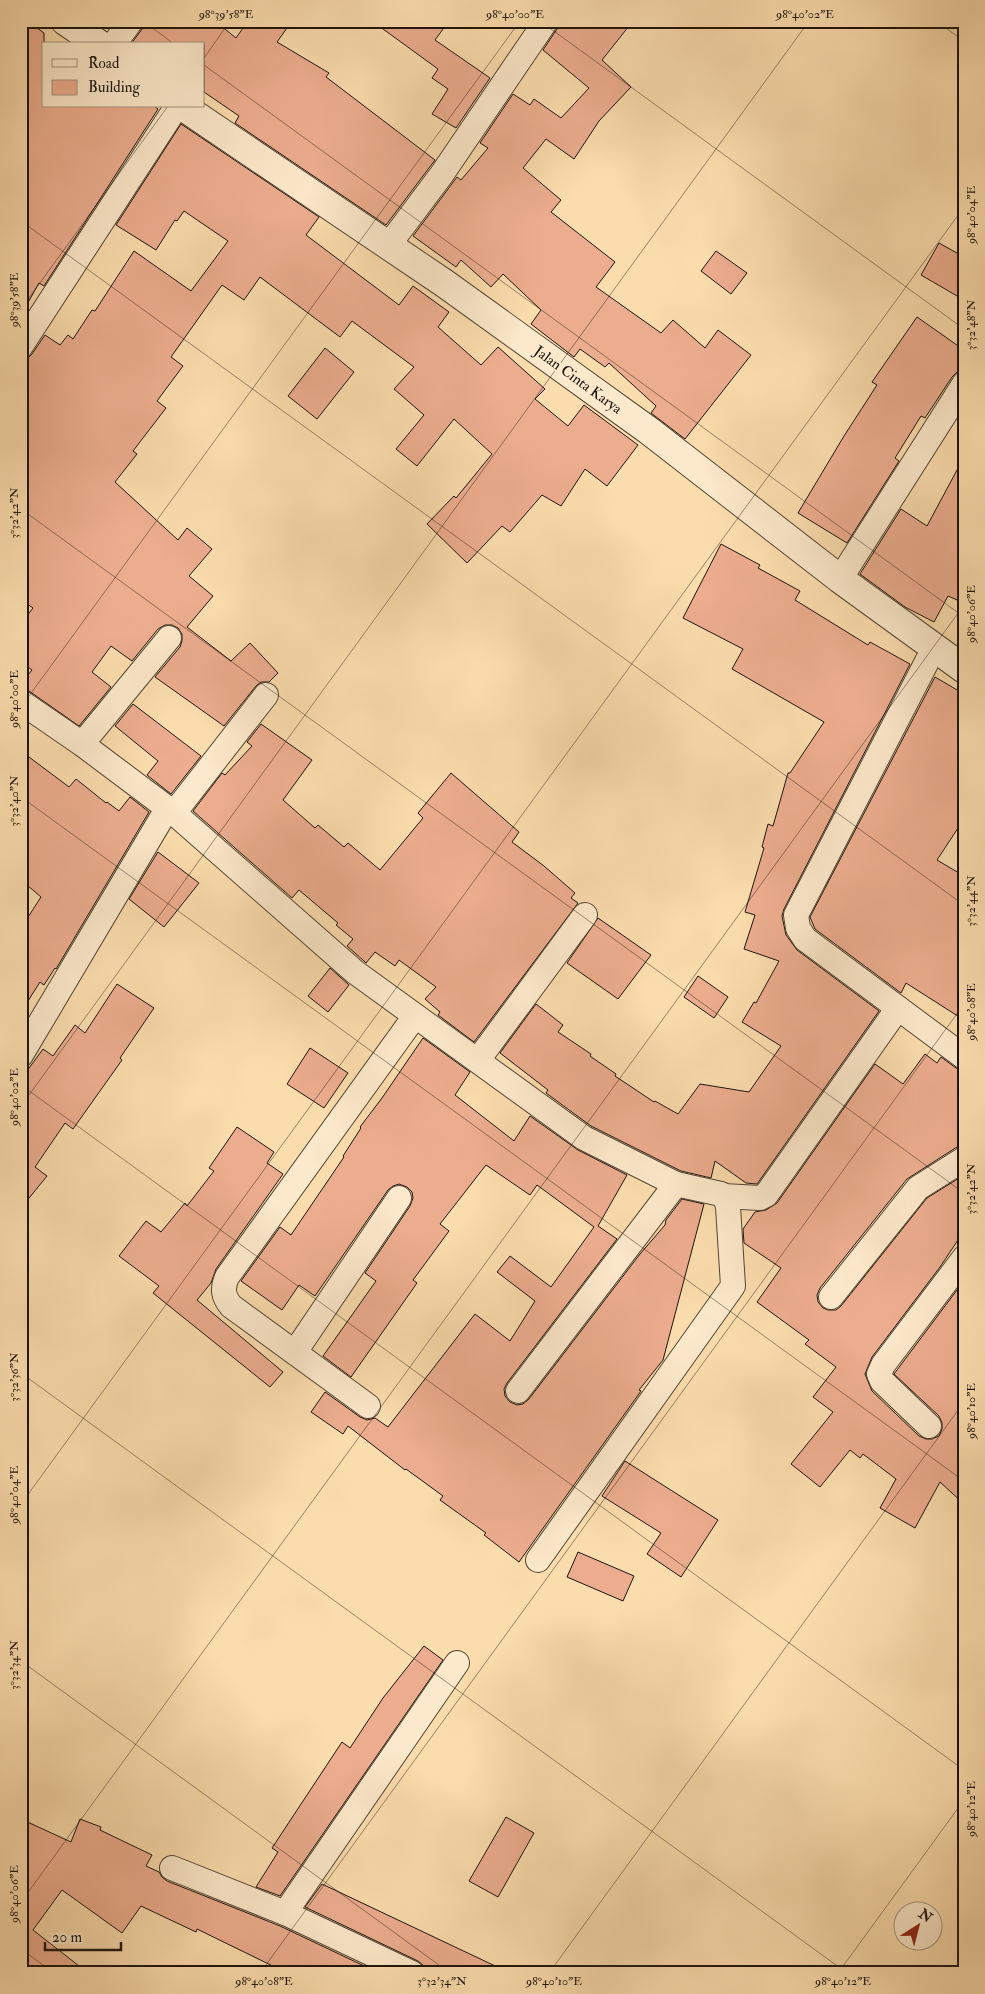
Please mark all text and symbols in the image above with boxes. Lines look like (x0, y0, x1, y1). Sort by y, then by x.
text: 98°39'58"E (198, 7, 254, 22)
text: 98°40'00"E (485, 7, 544, 22)
text: 98°40'02"E (775, 7, 834, 22)
legend (42, 42, 205, 108)
text: Road (88, 54, 120, 73)
text: Building (88, 78, 140, 97)
text: 98°40'04"E (964, 186, 979, 245)
text: 98°39'58"E (7, 272, 22, 328)
text: 3°32'48"N (964, 299, 979, 350)
street label: Jalan Cinta Karya (529, 341, 627, 420)
text: 3°32'42"N (7, 487, 22, 539)
text: 98°40'06"E (964, 585, 979, 644)
text: 98°40'00"E (7, 670, 22, 729)
text: 3°32'40"N (7, 775, 22, 827)
text: 3°32'44"N (964, 875, 979, 927)
text: 98°40'08"E (964, 983, 979, 1042)
text: 98°40'02"E (7, 1068, 22, 1127)
text: 3°32'42"N (964, 1163, 979, 1215)
text: 3°32'36"N (7, 1352, 22, 1402)
text: 98°40'10"E (964, 1383, 979, 1440)
text: 98°40'04"E (7, 1466, 22, 1525)
text: 3°32'34"N (7, 1640, 22, 1690)
text: 98°40'12"E (964, 1781, 979, 1838)
text: 98°40'06"E (7, 1865, 22, 1924)
north arrow (892, 1902, 942, 1952)
text: N (914, 1905, 936, 1927)
scale bar (45, 1919, 121, 1951)
text: 20 m (52, 1928, 82, 1947)
text: 98°40'08"E (234, 1974, 293, 1989)
text: 3°32'34"N (417, 1974, 467, 1989)
text: 98°40'10"E (525, 1974, 582, 1989)
text: 98°40'12"E (814, 1974, 871, 1989)

